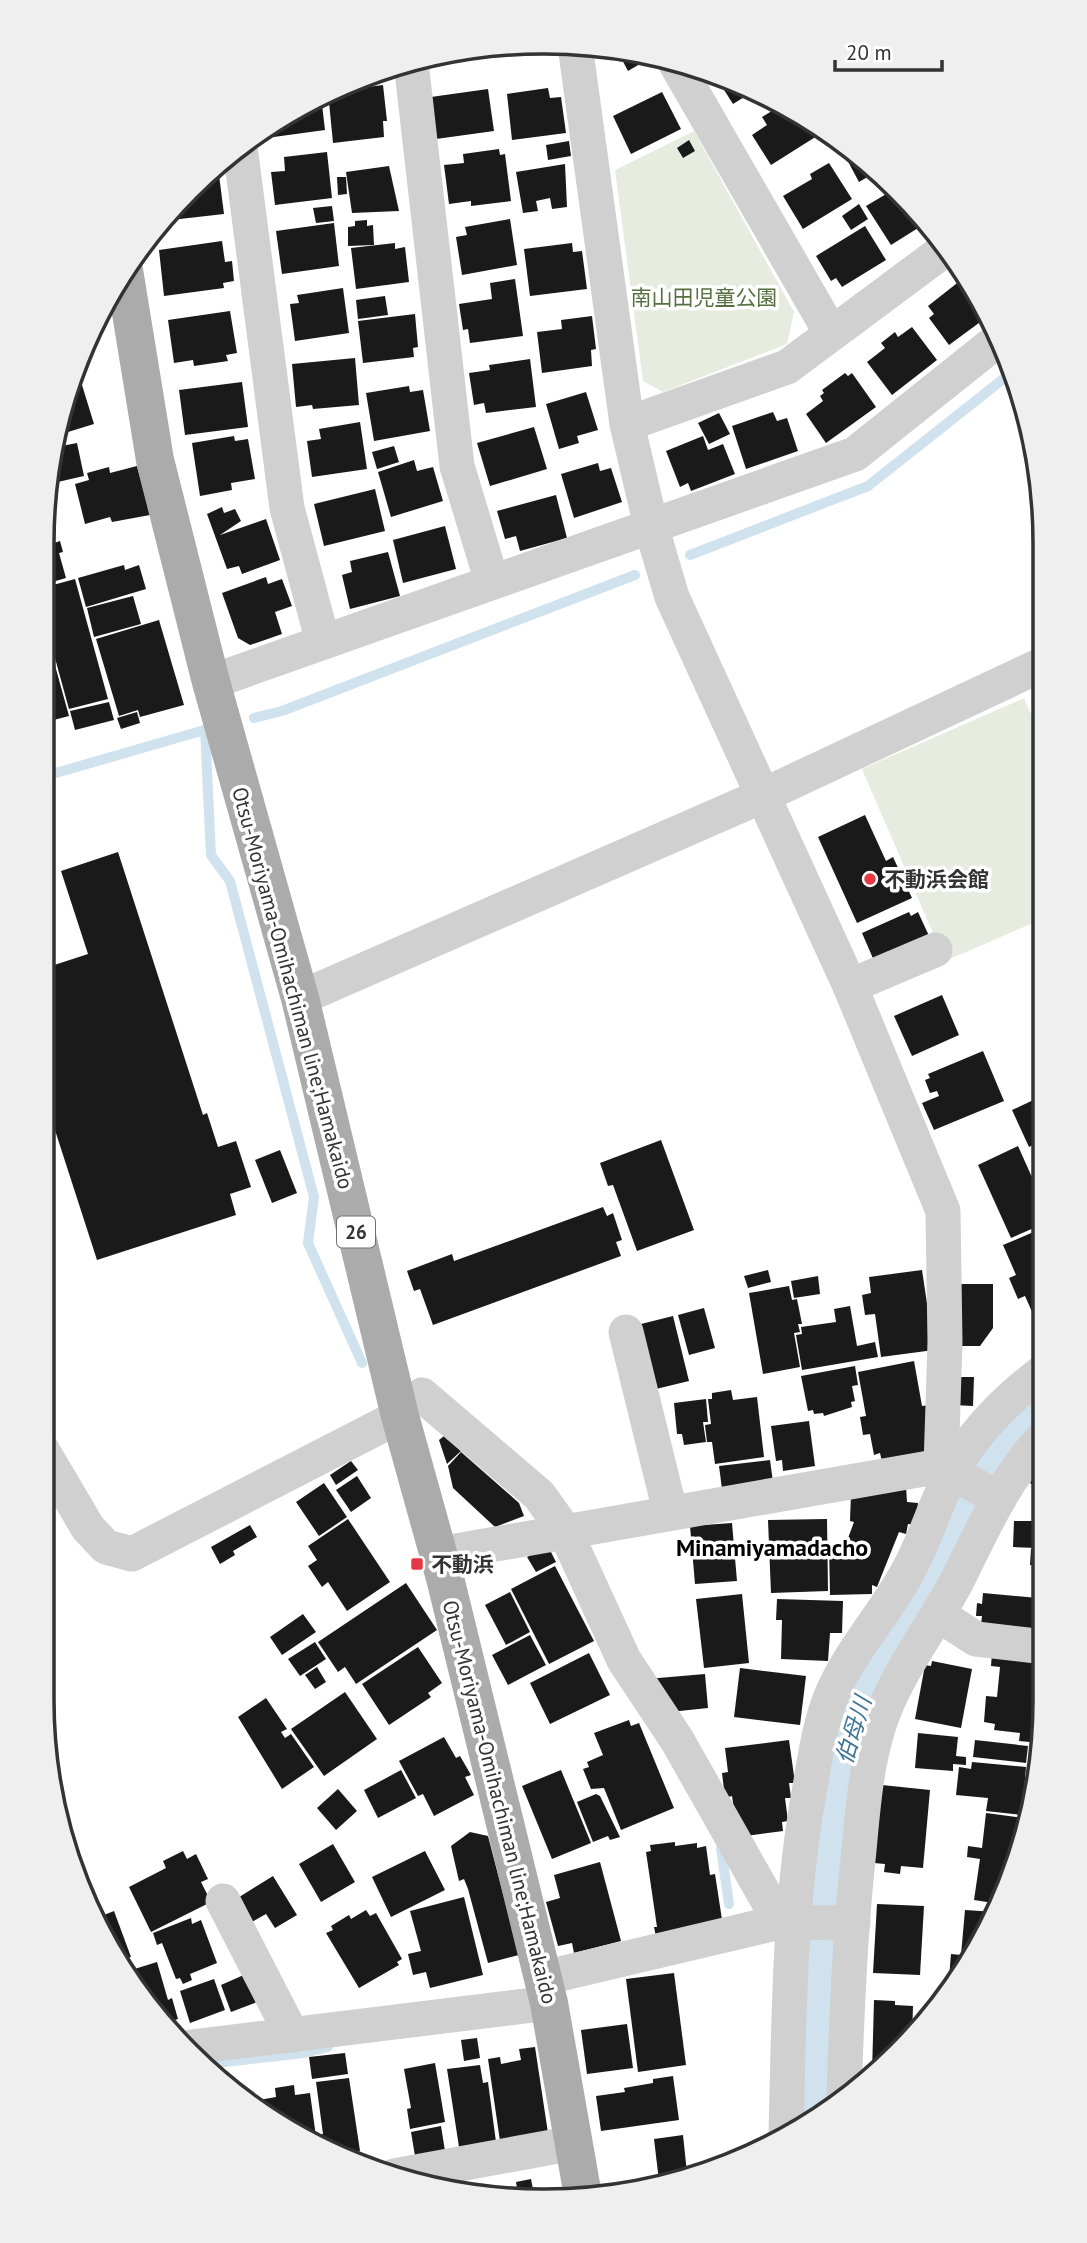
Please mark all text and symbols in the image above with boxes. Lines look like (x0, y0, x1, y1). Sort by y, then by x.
scale bar (835, 28, 942, 72)
text: 20 m (846, 39, 892, 66)
park label: 南山田児童公園 (631, 284, 778, 311)
street label: Otsu-Moriyama-Omihachiman line;Hamakaido (226, 784, 360, 1192)
place label: 不動浜会館 (884, 866, 989, 893)
marker: 不動浜会館 (862, 871, 878, 887)
road number: 26 (337, 1216, 375, 1248)
district label: Minamiyamadacho (676, 1532, 868, 1563)
place label: 不動浜 (431, 1551, 494, 1578)
marker: 不動浜 (409, 1556, 425, 1572)
street label: Otsu-Moriyama-Omihachiman line;Hamakaido (437, 1597, 563, 2007)
water label: 伯母川 (829, 1690, 878, 1767)

